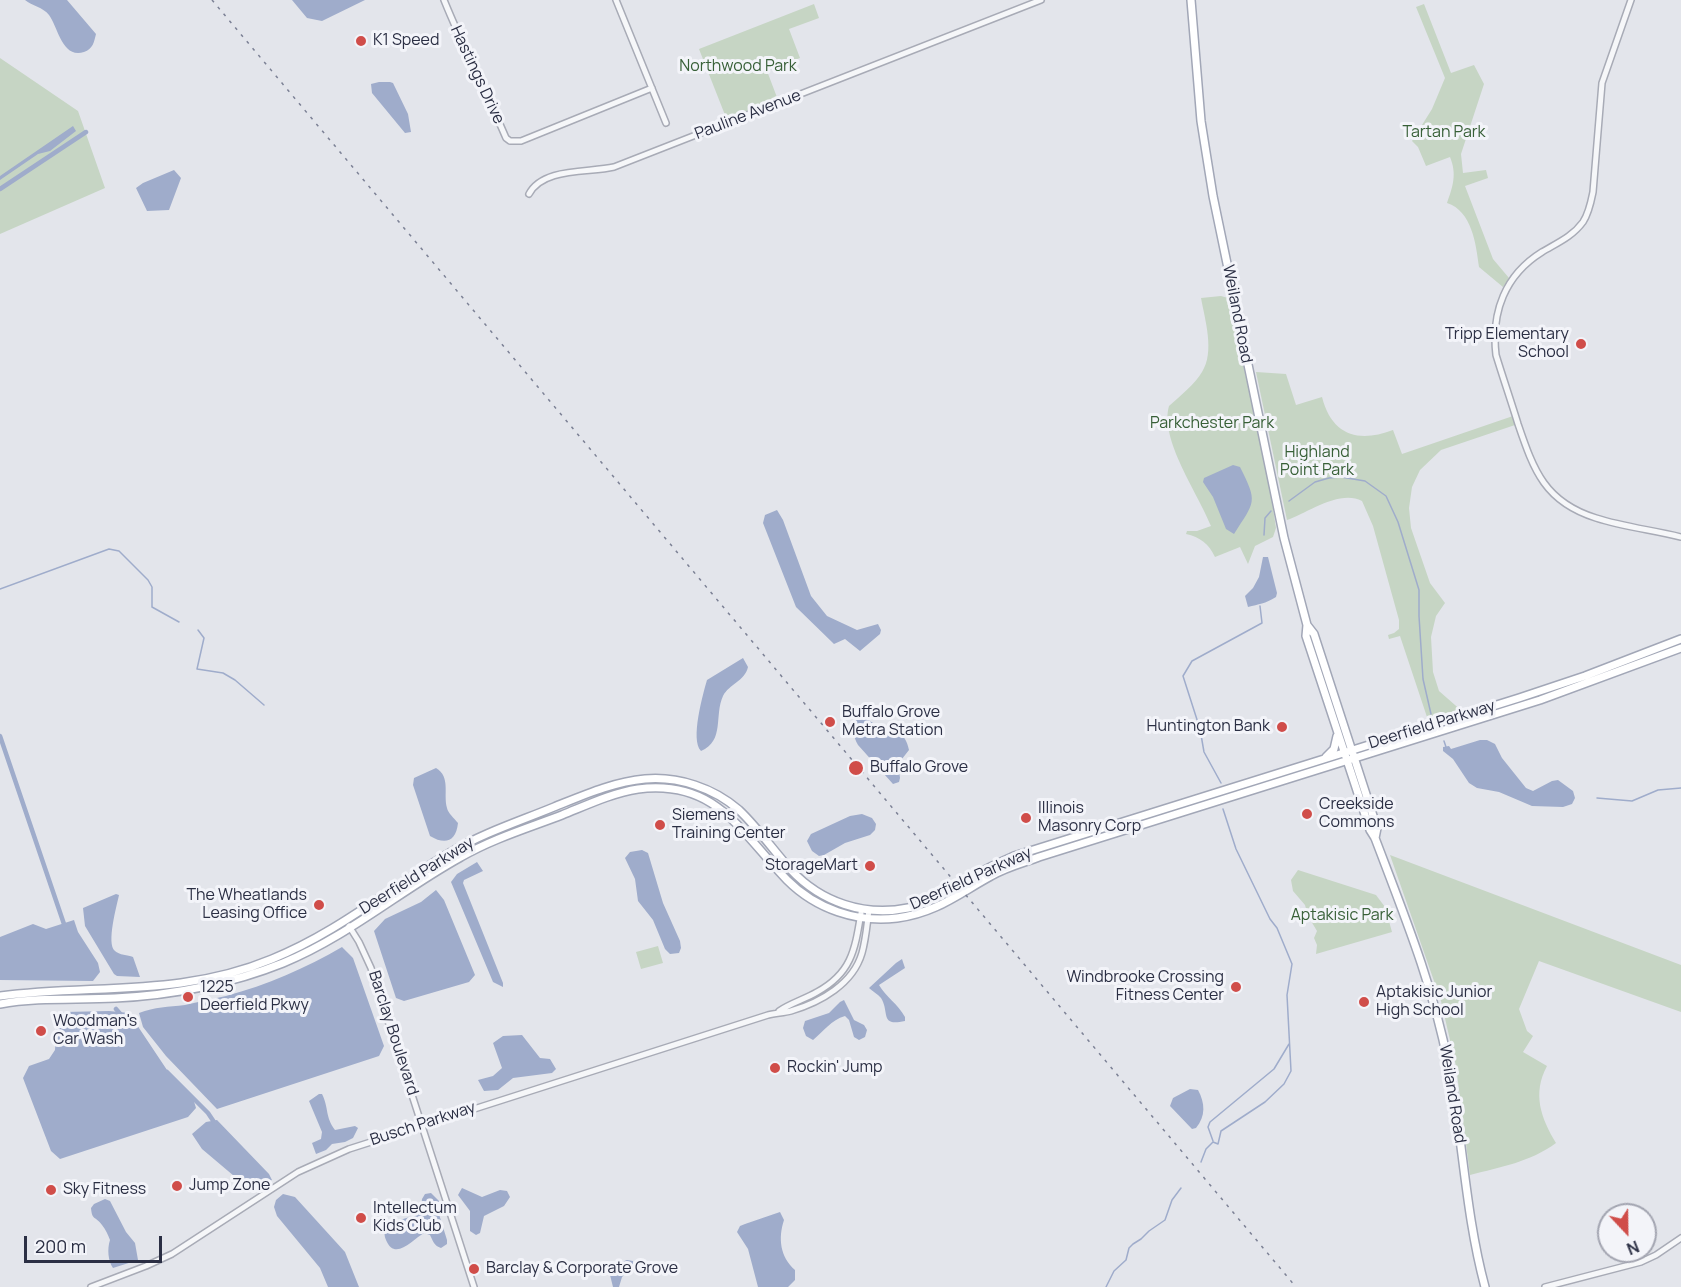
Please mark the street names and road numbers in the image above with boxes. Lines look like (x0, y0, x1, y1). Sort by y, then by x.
street label: Hastings Drive (446, 23, 508, 127)
street label: Pauline Avenue (692, 86, 804, 144)
street label: Weiland Road (1218, 263, 1256, 365)
street label: Deerfield Parkway (1366, 697, 1498, 753)
street label: Deerfield Parkway (356, 833, 478, 919)
street label: Deerfield Parkway (907, 844, 1035, 914)
street label: Barclay Boulevard (364, 968, 422, 1098)
street label: Weiland Road (1435, 1043, 1469, 1145)
street label: Busch Parkway (368, 1098, 478, 1150)

